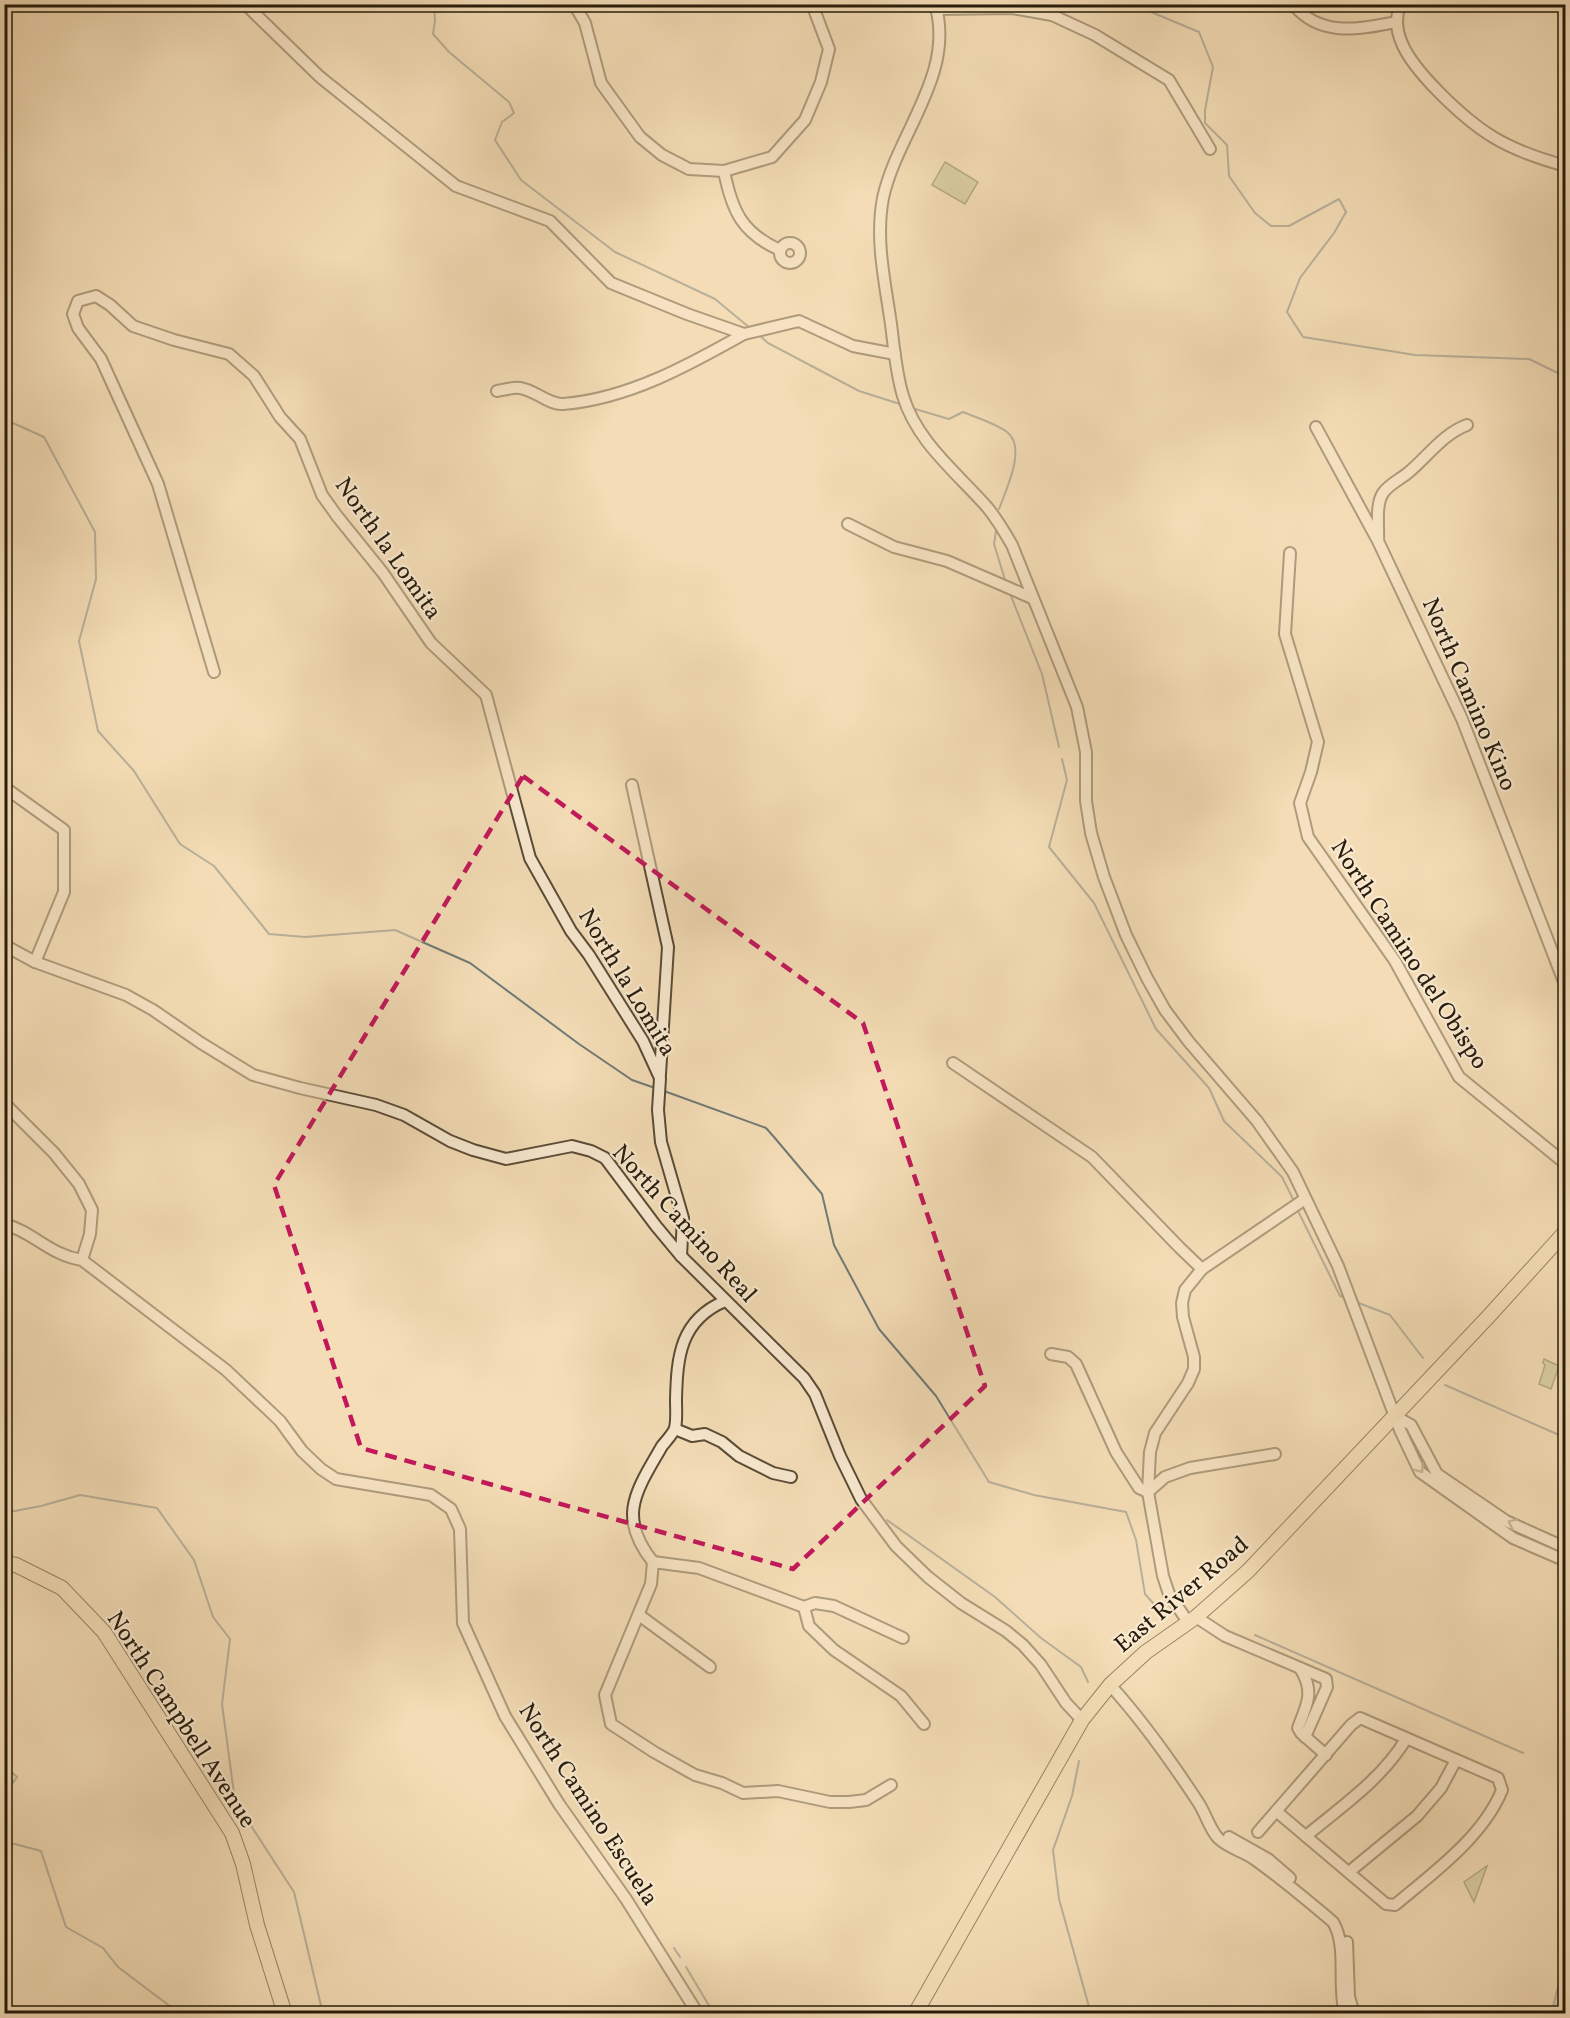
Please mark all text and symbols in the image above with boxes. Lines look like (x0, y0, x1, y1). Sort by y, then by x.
street label: North la Lomita (326, 471, 449, 627)
street label: North Camino Kino (1412, 593, 1524, 797)
street label: North Camino del Obispo (1321, 834, 1495, 1077)
street label: North la Lomita (569, 903, 684, 1063)
street label: North Camino Real (603, 1138, 764, 1311)
one-way arrow (1413, 1462, 1424, 1473)
one-way arrow (1508, 1519, 1519, 1531)
street label: East River Road (1108, 1529, 1257, 1662)
street label: North Campbell Avenue (97, 1605, 263, 1835)
street label: North Camino Escuela (509, 1697, 666, 1913)

